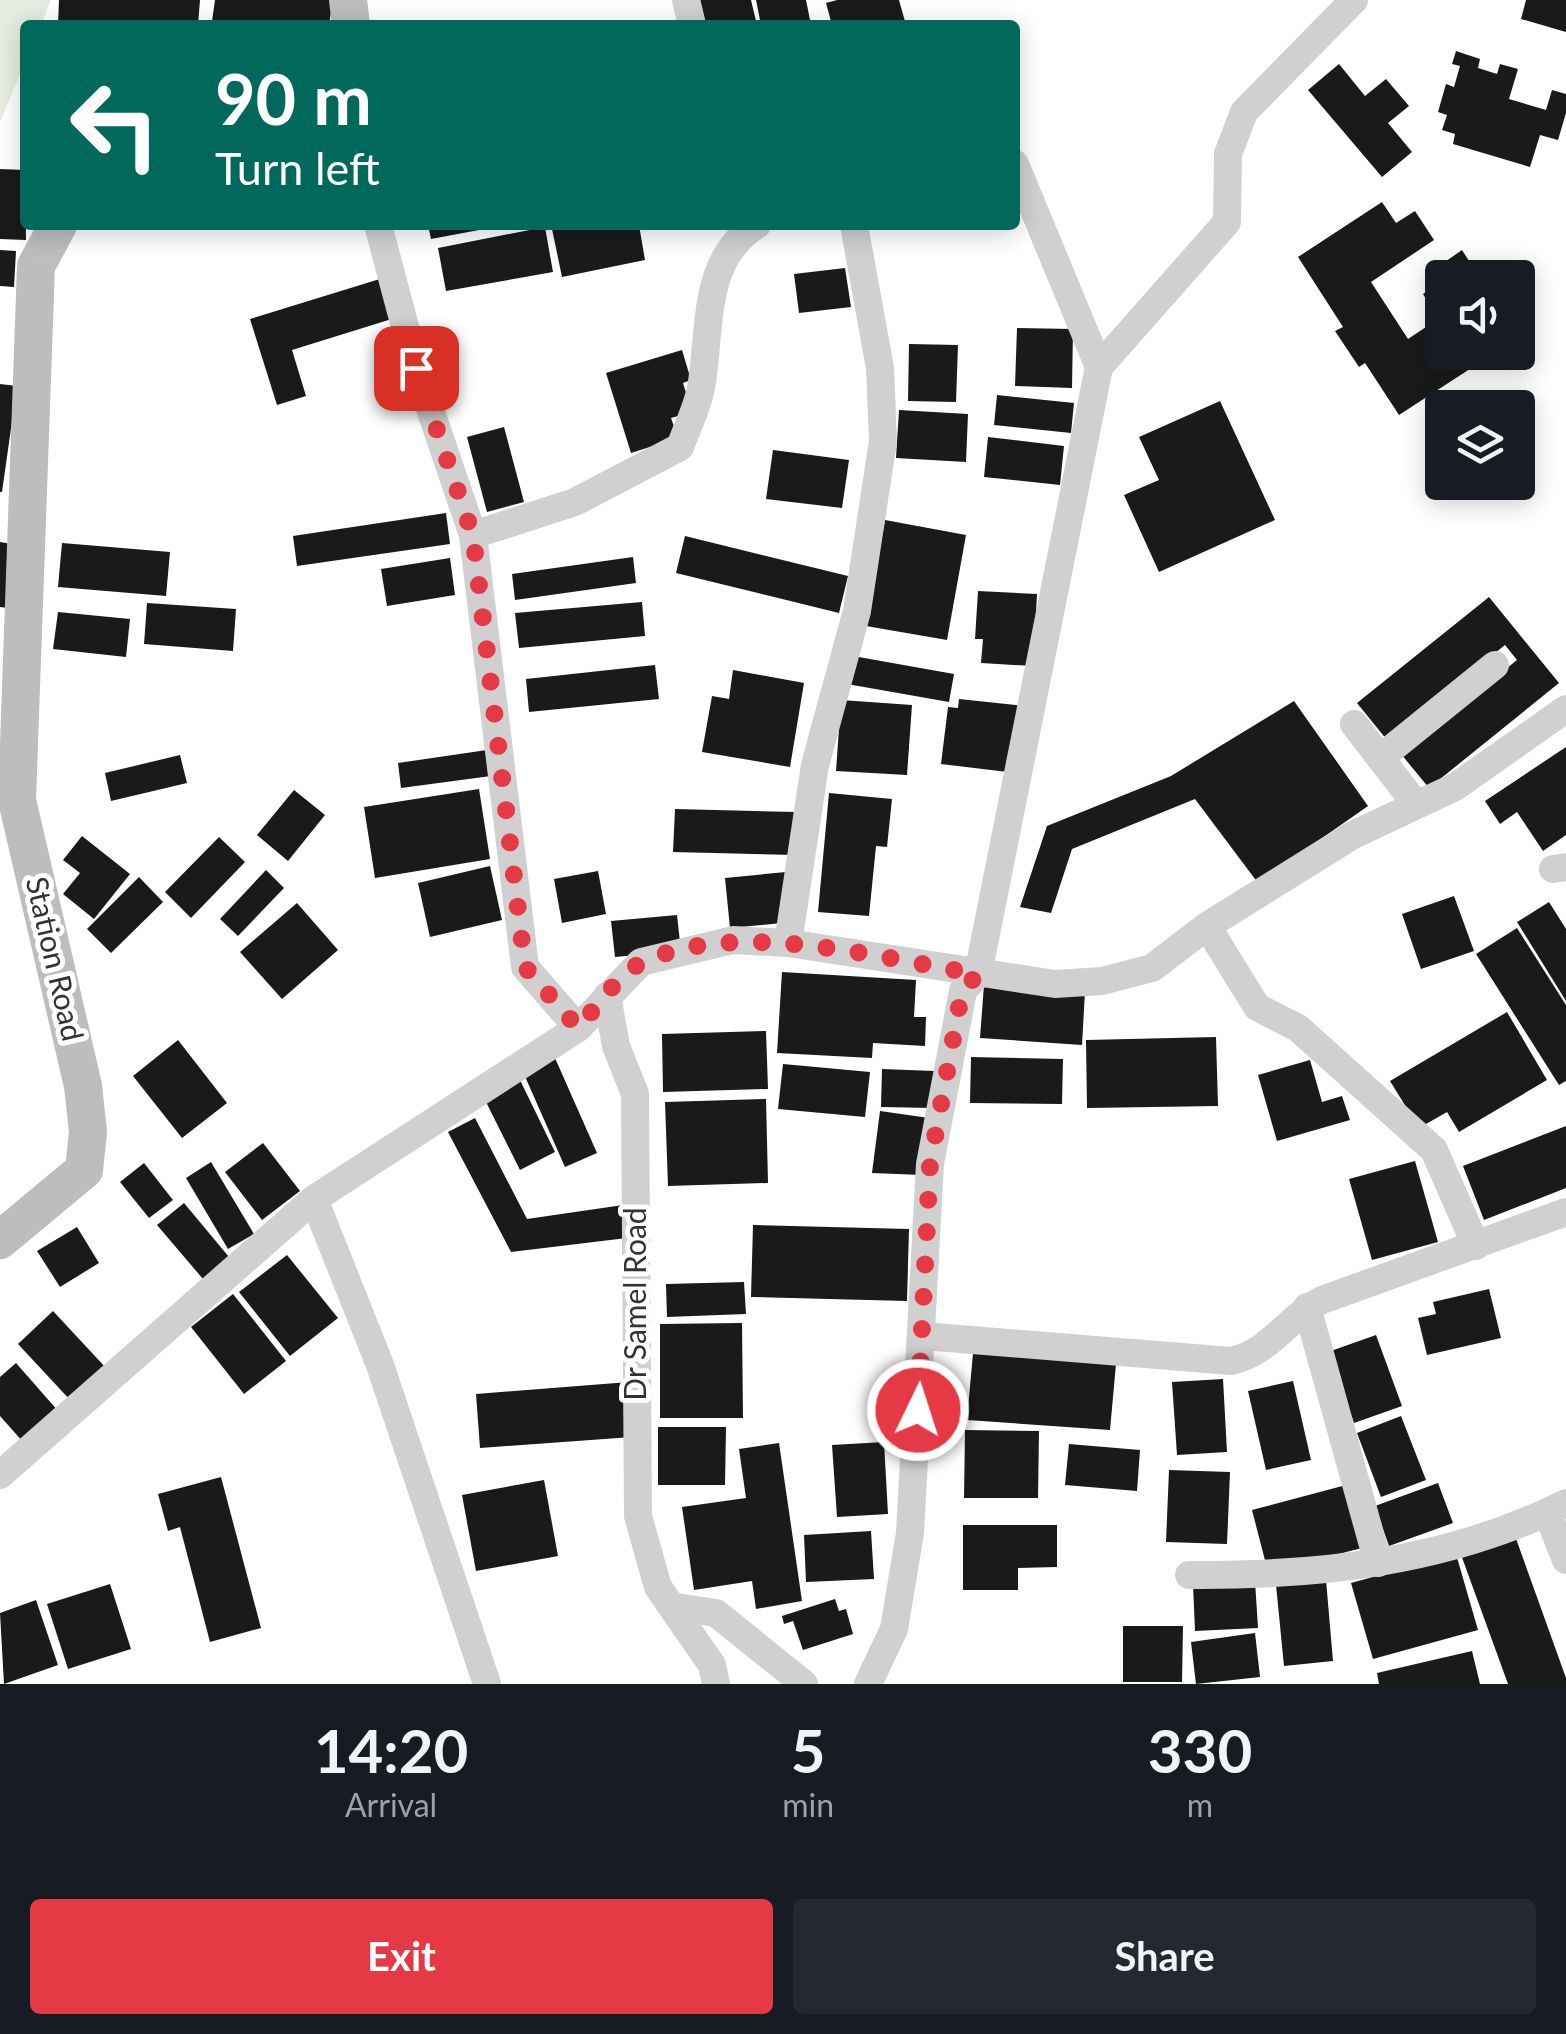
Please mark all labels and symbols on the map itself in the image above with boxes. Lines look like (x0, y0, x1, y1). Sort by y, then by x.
pin (374, 326, 459, 411)
street label: Station Road (20, 873, 92, 1044)
street label: Dr Samel Road (616, 1207, 652, 1401)
position arrow (866, 1358, 970, 1462)

